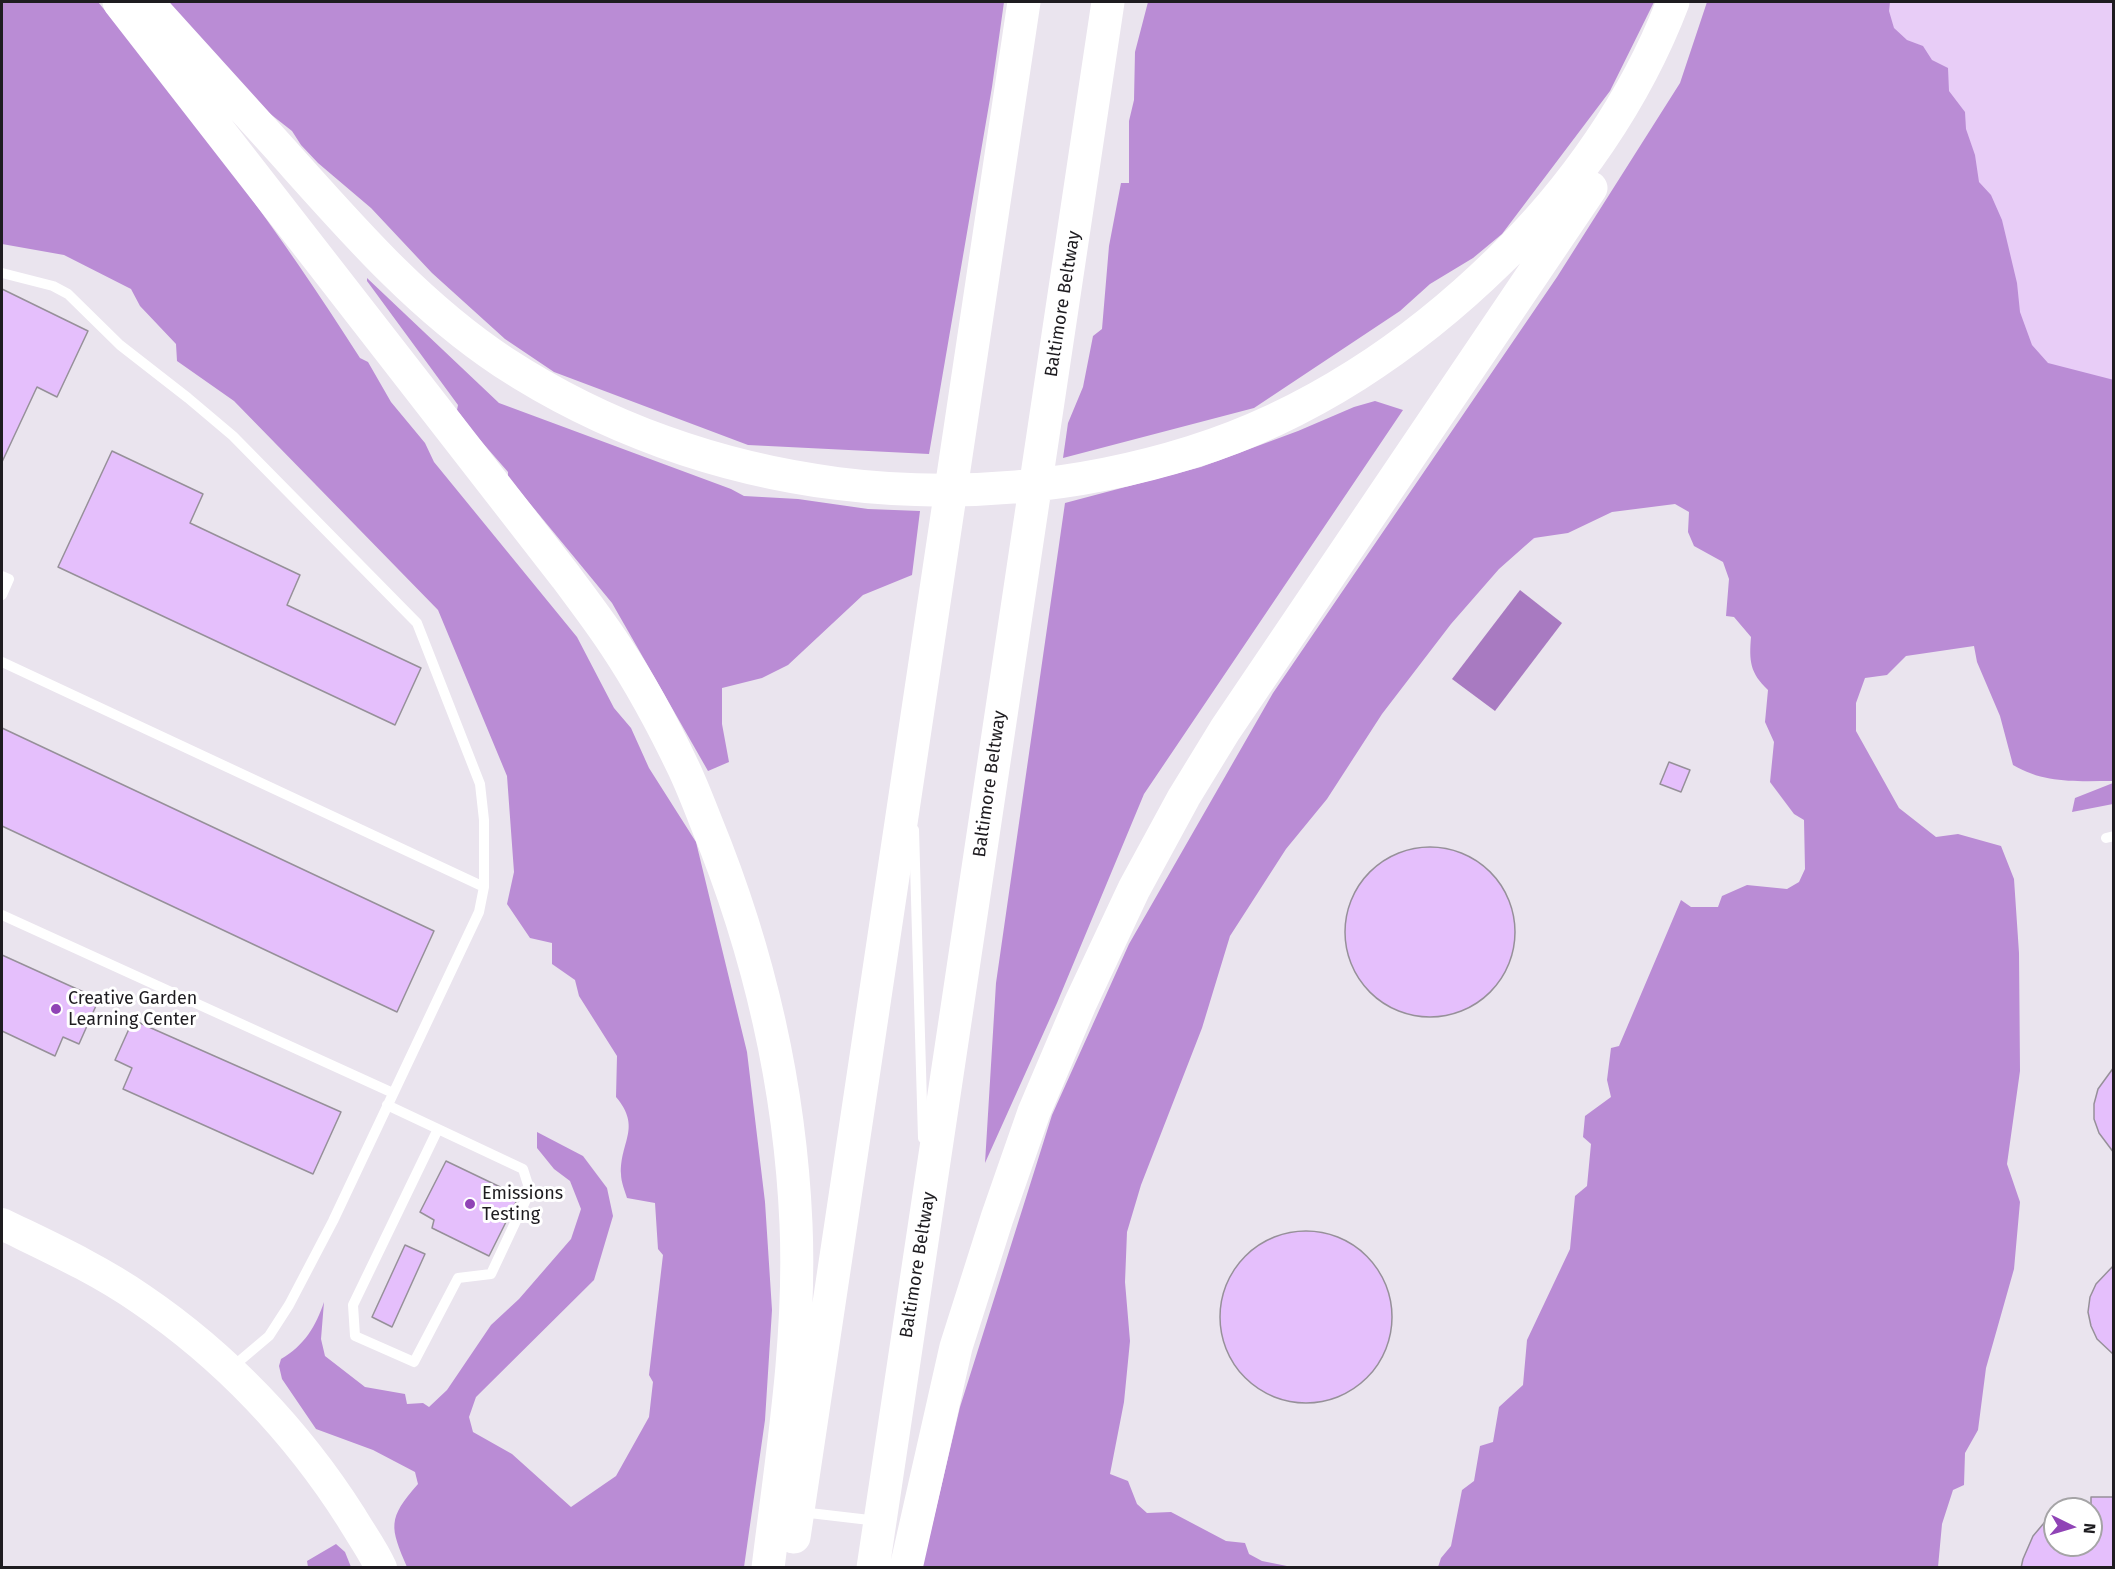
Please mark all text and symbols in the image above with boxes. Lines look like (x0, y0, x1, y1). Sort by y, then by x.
street label: Baltimore Beltway (1041, 229, 1085, 379)
street label: Baltimore Beltway (969, 709, 1011, 859)
place label: Creative Garden Learning Center (68, 988, 197, 1030)
marker: Creative Garden Learning Center (49, 1002, 63, 1016)
place label: Emissions Testing (482, 1183, 563, 1226)
street label: Baltimore Beltway (896, 1190, 940, 1340)
marker: Emissions Testing (463, 1197, 477, 1211)
north arrow (2043, 1497, 2103, 1557)
text: N (2080, 1522, 2099, 1535)

